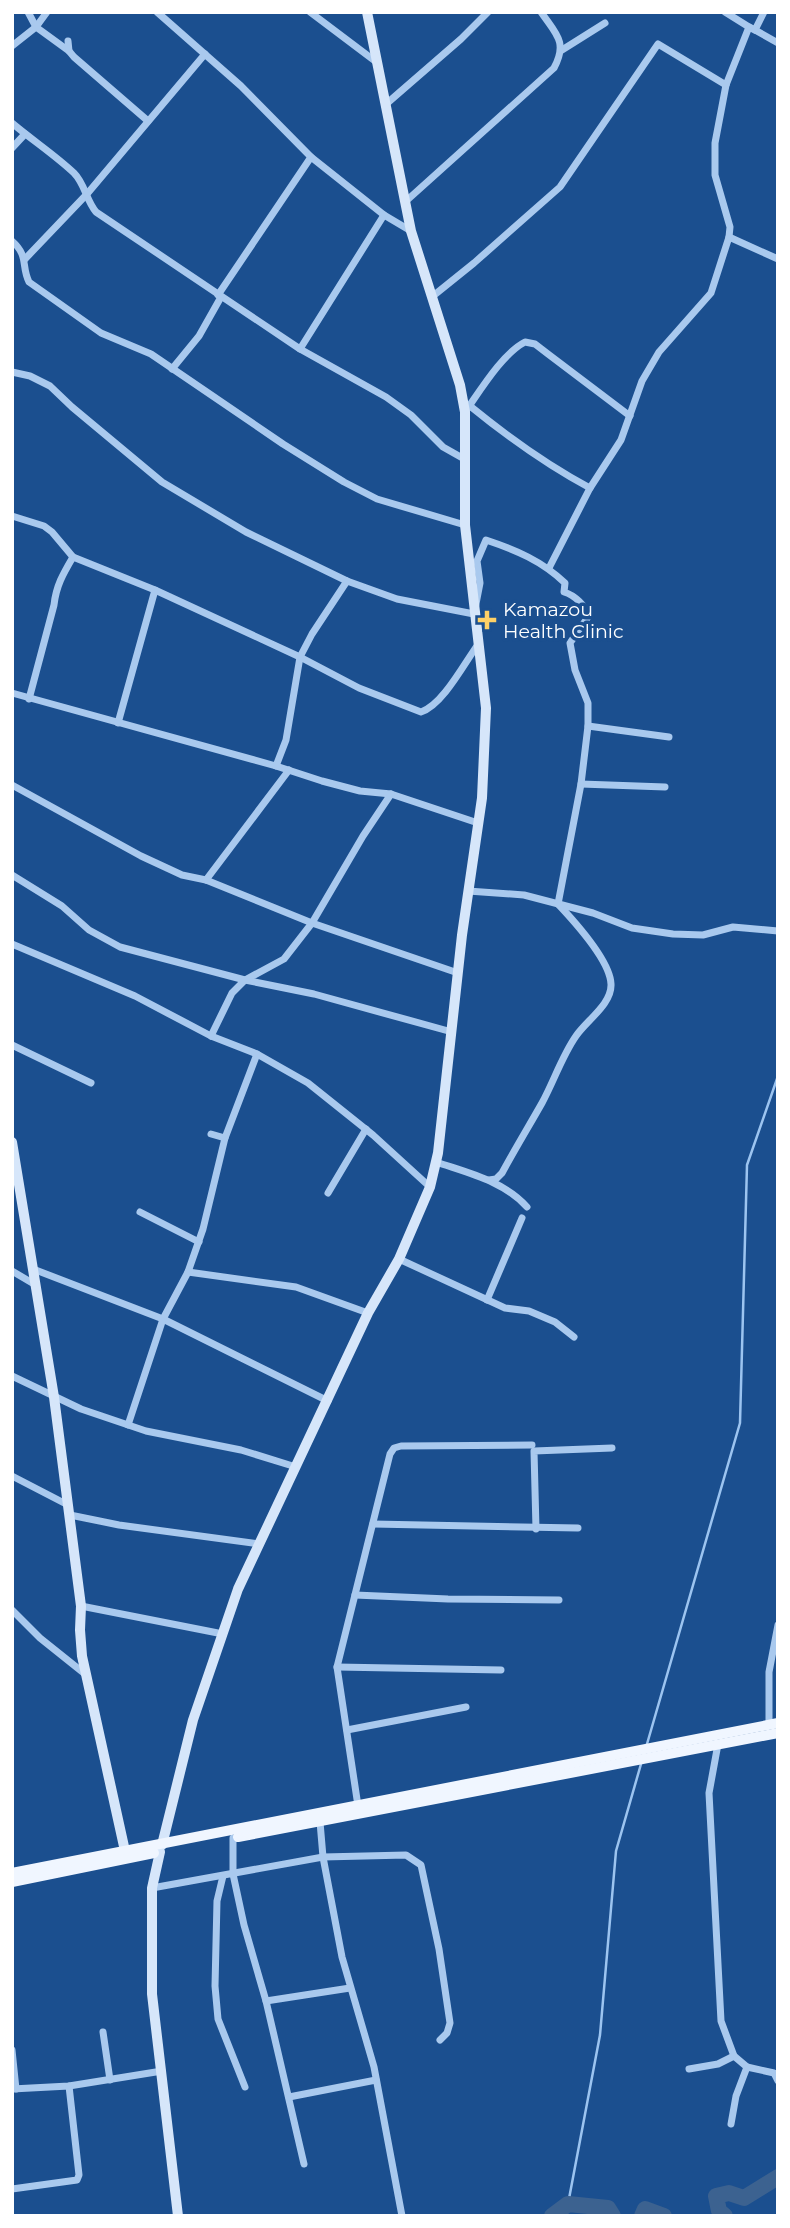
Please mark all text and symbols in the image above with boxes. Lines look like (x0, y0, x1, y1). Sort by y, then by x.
place label: Kamazou Health Clinic (503, 598, 624, 643)
marker: Kamazou Health Clinic (477, 610, 497, 630)

